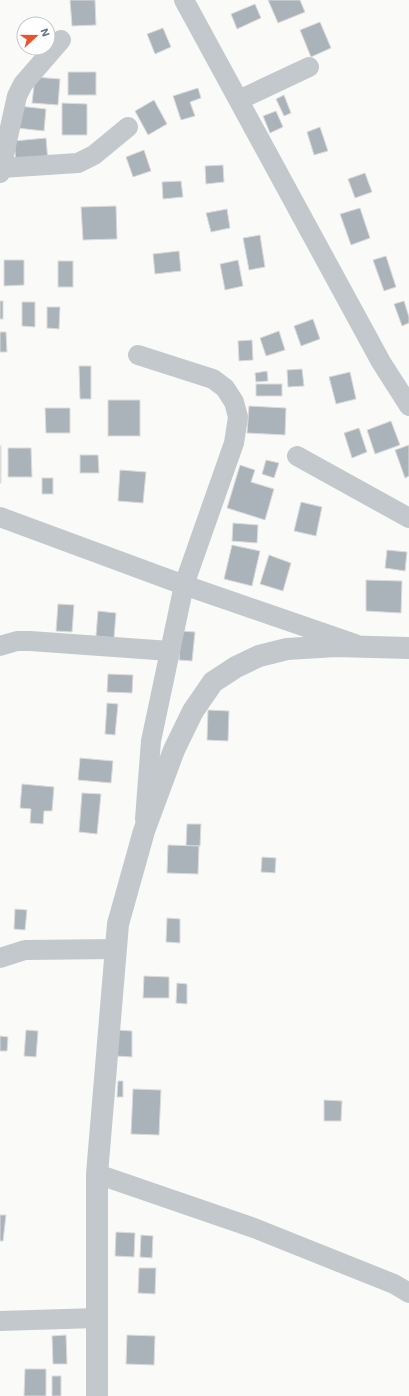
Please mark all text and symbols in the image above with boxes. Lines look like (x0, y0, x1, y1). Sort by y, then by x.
north arrow (16, 16, 56, 56)
text: N (37, 26, 52, 39)

